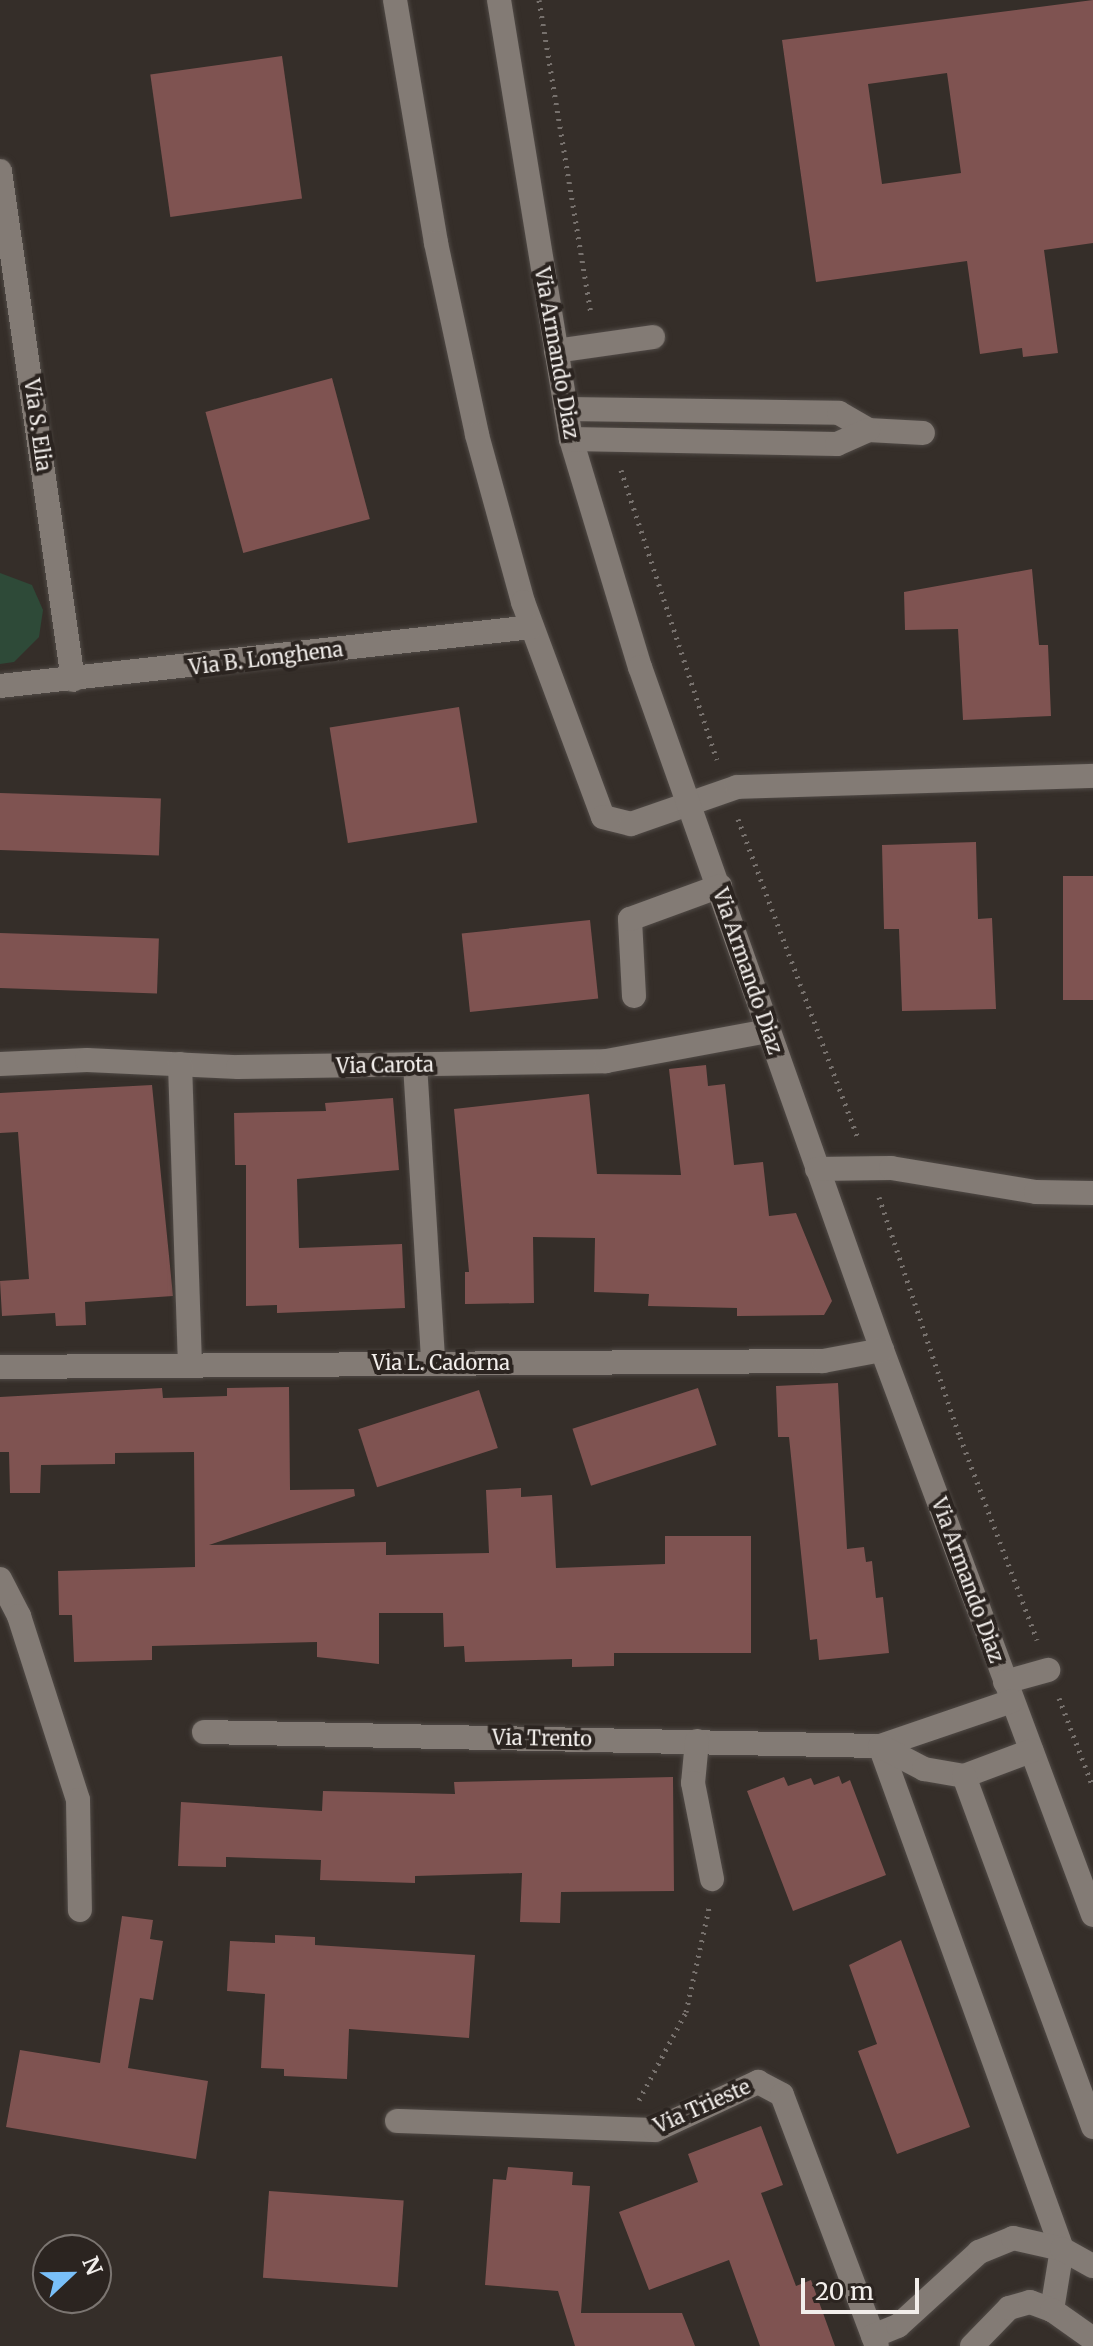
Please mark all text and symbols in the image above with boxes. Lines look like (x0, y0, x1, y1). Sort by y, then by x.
street label: Via Armando Diaz (530, 265, 584, 441)
street label: Via S. Elia (20, 377, 56, 473)
street label: Via B. Longhena (188, 637, 344, 679)
street label: Via Armando Diaz (708, 885, 788, 1057)
street label: Via Carota (336, 1052, 434, 1078)
street label: Via L. Cadorna (372, 1350, 510, 1374)
street label: Via Armando Diaz (927, 1494, 1009, 1666)
street label: Via Trento (492, 1725, 592, 1751)
street label: Via Trieste (650, 2074, 754, 2138)
north arrow (32, 2234, 112, 2314)
text: N (76, 2252, 109, 2279)
scale bar (805, 2262, 923, 2312)
text: 20 m (815, 2276, 874, 2307)

